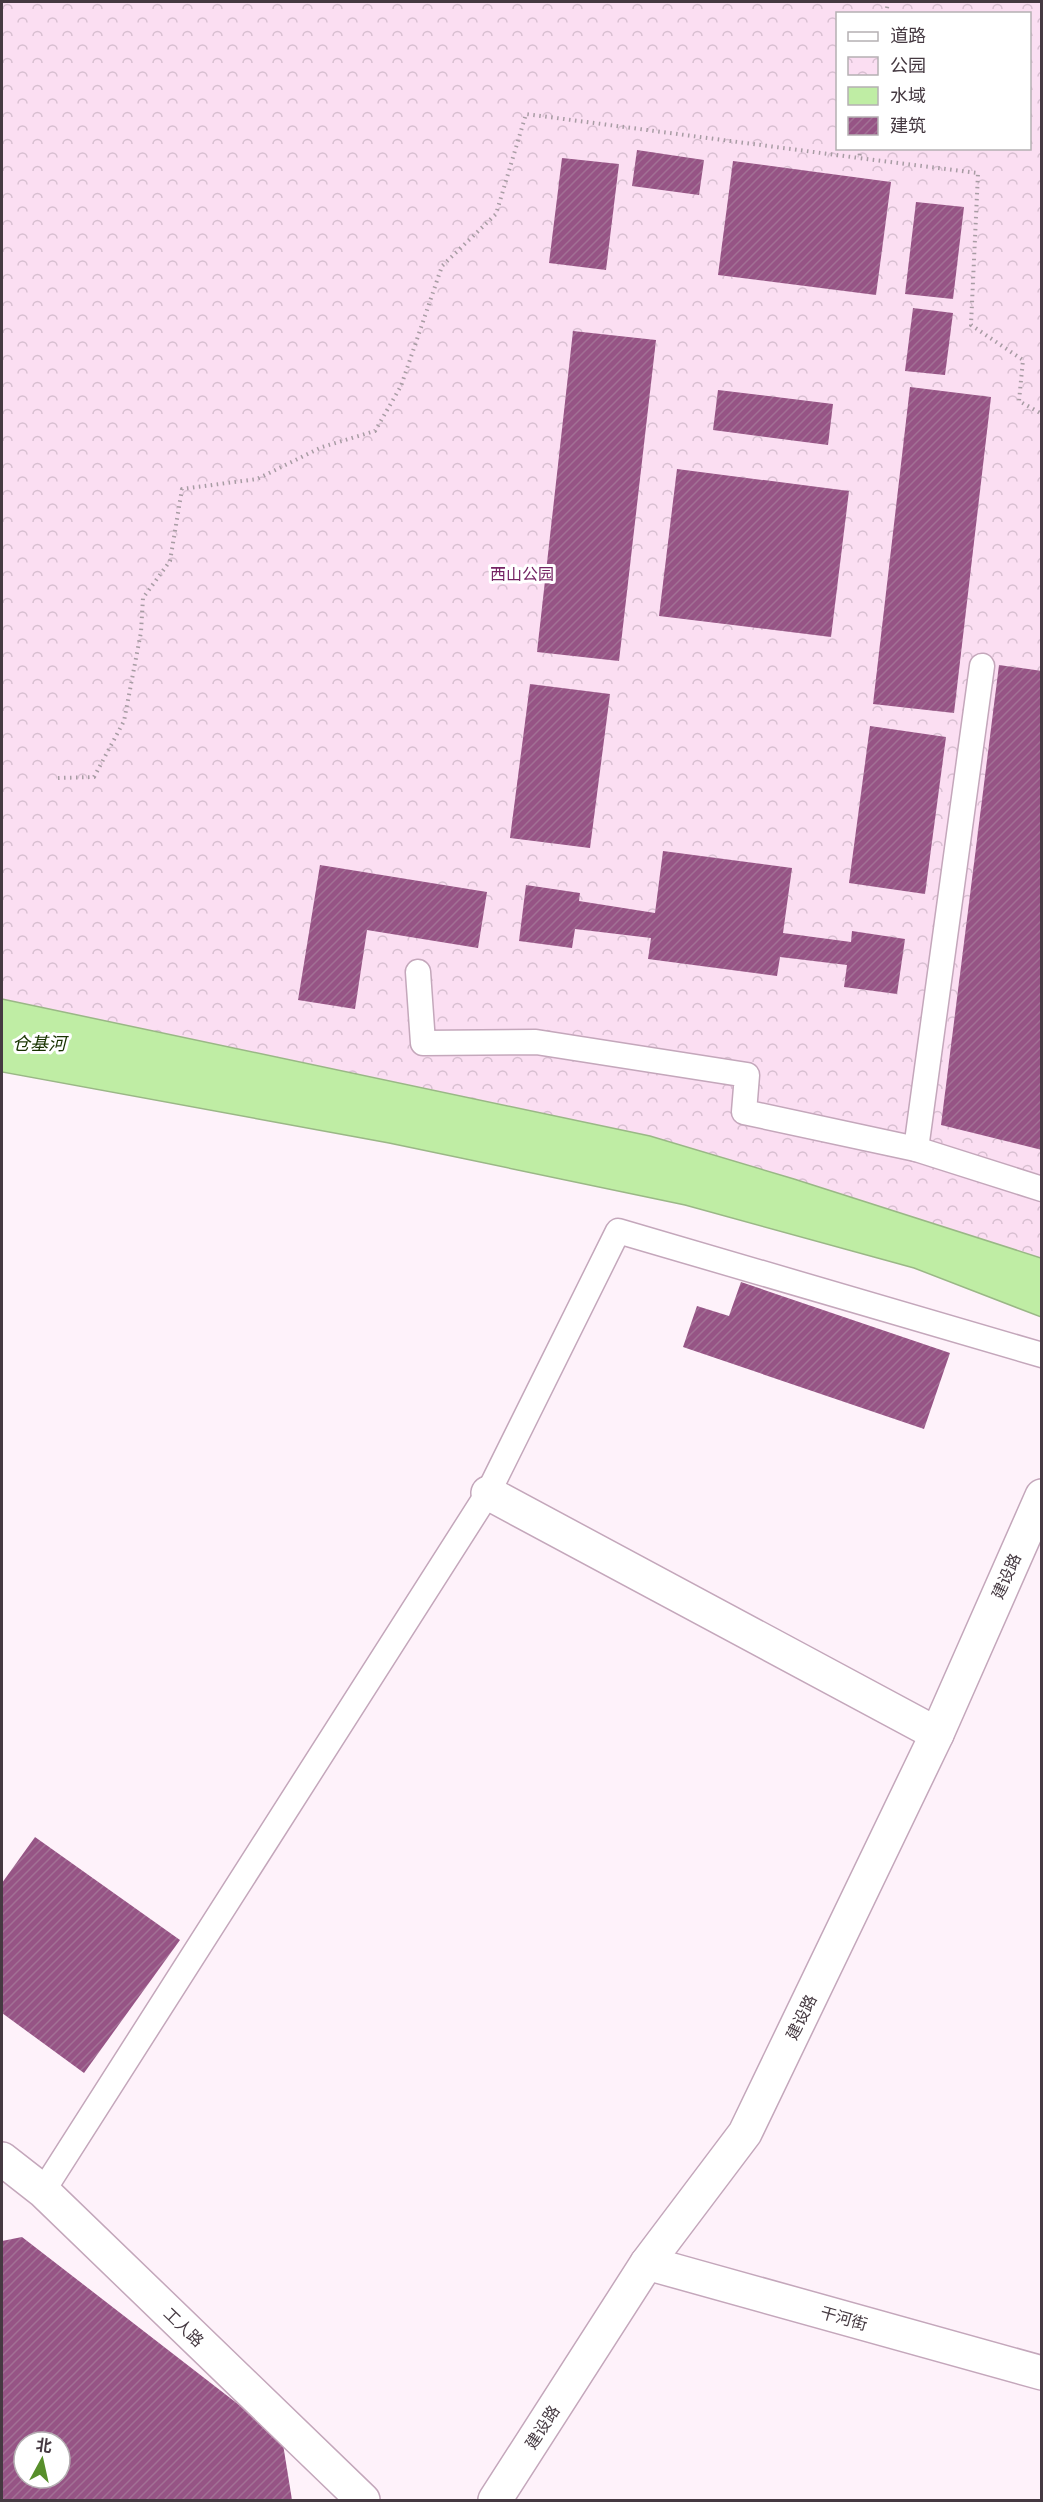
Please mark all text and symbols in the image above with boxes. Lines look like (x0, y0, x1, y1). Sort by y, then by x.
legend (836, 12, 1031, 150)
text: 道路 (890, 24, 926, 47)
text: 公园 (890, 54, 926, 77)
text: 水域 (890, 84, 926, 107)
text: 建筑 (890, 114, 926, 137)
park label: 西山公园 (490, 564, 554, 584)
water label: 仓基河 (12, 1032, 69, 1055)
street label: 建设路 (987, 1550, 1025, 1602)
street label: 建设路 (781, 1991, 821, 2043)
street label: 干河街 (818, 2302, 870, 2334)
street label: 工人路 (160, 2303, 208, 2351)
street label: 建设路 (521, 2401, 563, 2453)
north arrow (12, 2430, 72, 2490)
text: 北 (35, 2434, 53, 2456)

